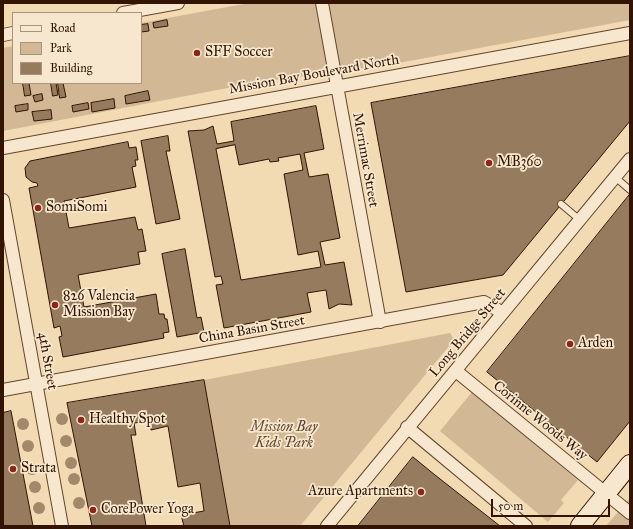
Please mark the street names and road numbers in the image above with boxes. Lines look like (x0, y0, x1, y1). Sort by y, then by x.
street label: Mission Bay Boulevard North (228, 52, 400, 98)
street label: Merrimac Street (348, 111, 382, 209)
street label: Long Bridge Street (426, 285, 510, 381)
street label: China Basin Street (198, 312, 306, 348)
street label: 4th Street (34, 331, 60, 391)
street label: Corinne Woods Way (489, 378, 591, 464)

